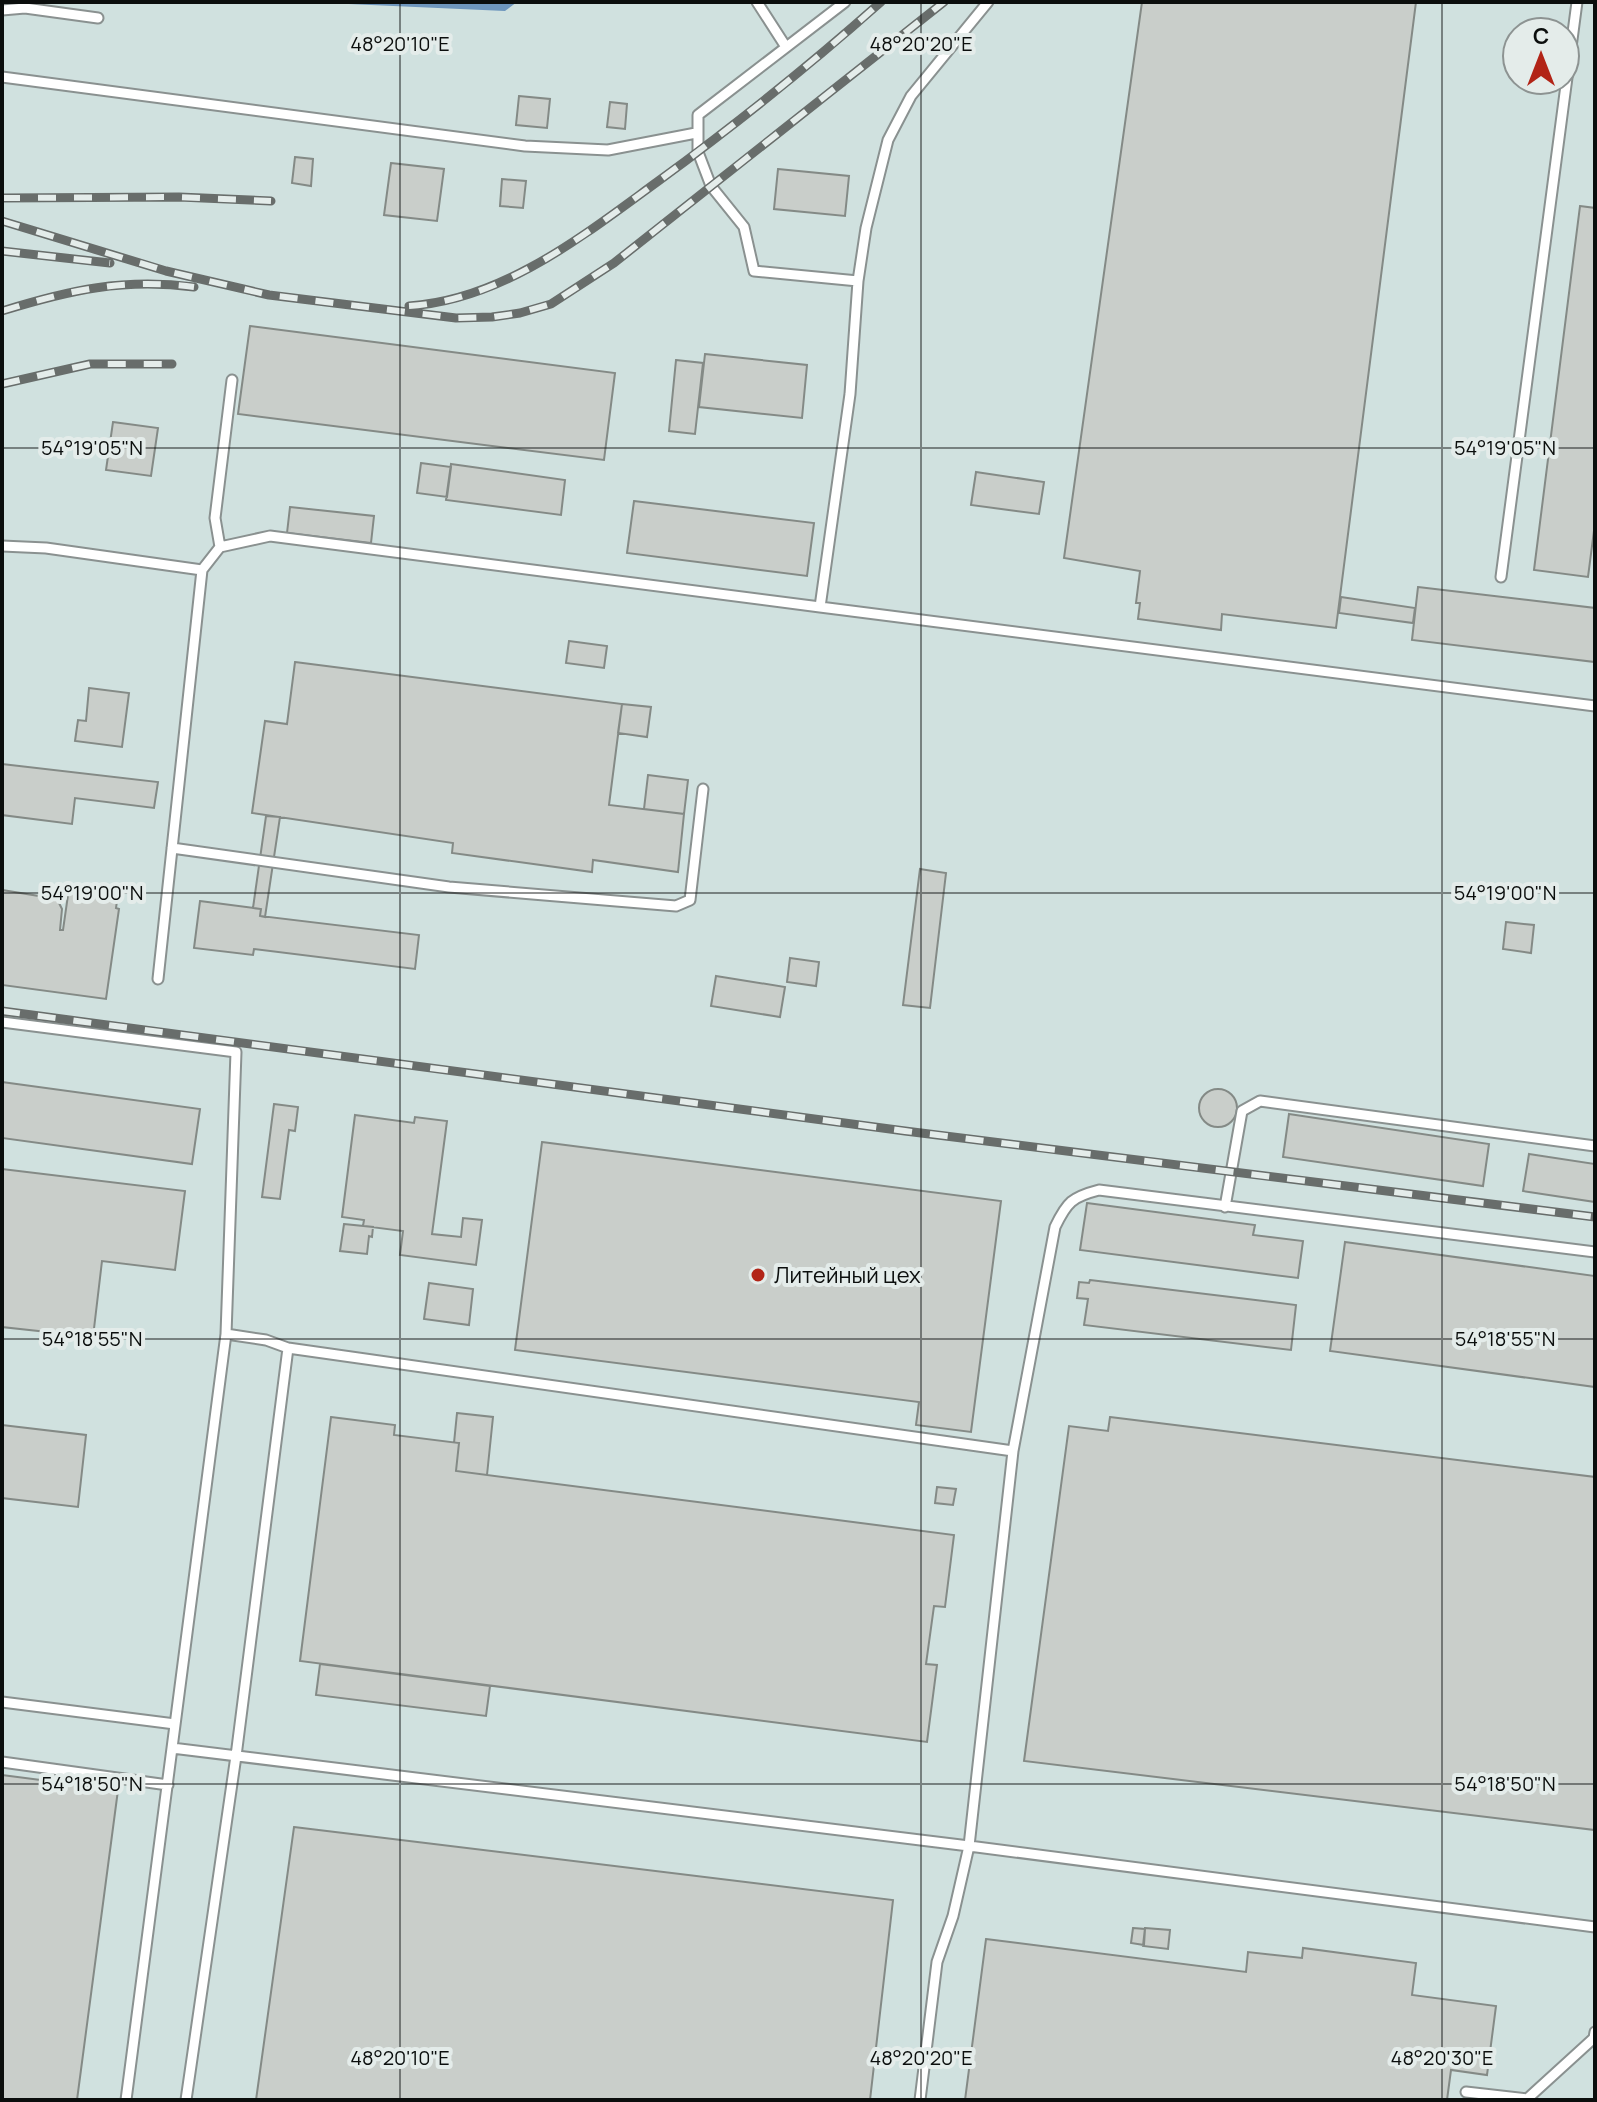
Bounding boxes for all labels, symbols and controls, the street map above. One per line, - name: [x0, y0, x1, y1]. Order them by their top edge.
- north arrow: [1501, 16, 1581, 96]
- text: С: [1533, 21, 1549, 51]
- text: 48°20'10"E: [350, 30, 450, 57]
- text: 48°20'20"E: [869, 30, 973, 57]
- text: 54°19'05"N: [41, 434, 143, 461]
- text: 54°19'05"N: [1454, 434, 1556, 461]
- text: 54°19'00"N: [41, 879, 143, 906]
- text: 54°19'00"N: [1454, 879, 1556, 906]
- place label: Литейный цех: [774, 1260, 921, 1290]
- marker: Литейный цех: [749, 1266, 767, 1284]
- text: 54°18'55"N: [42, 1325, 142, 1352]
- text: 54°18'55"N: [1455, 1325, 1555, 1352]
- text: 54°18'50"N: [41, 1770, 143, 1797]
- text: 54°18'50"N: [1454, 1770, 1556, 1797]
- text: 48°20'10"E: [350, 2044, 450, 2071]
- text: 48°20'20"E: [869, 2044, 973, 2071]
- text: 48°20'30"E: [1391, 2044, 1493, 2071]

